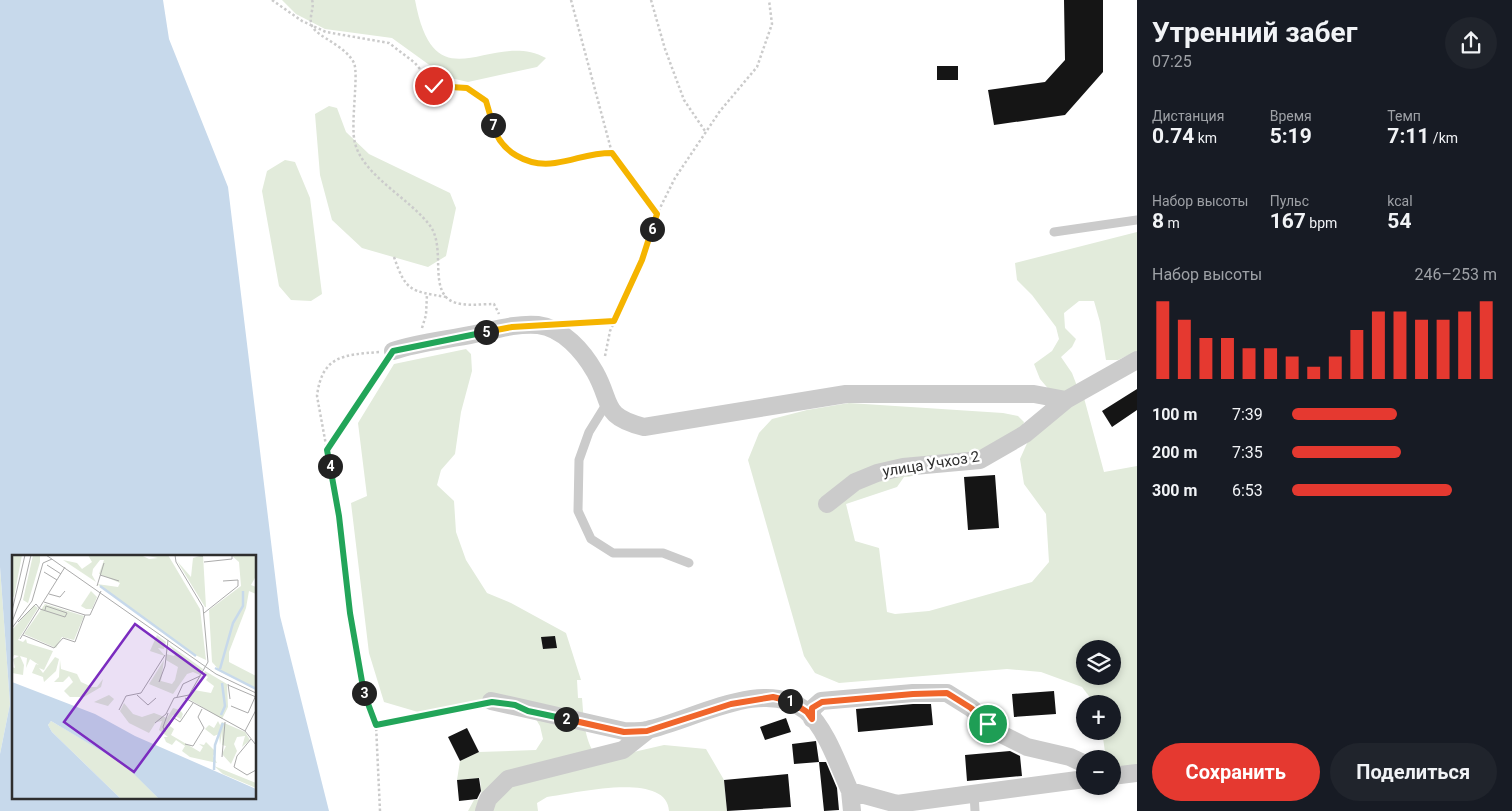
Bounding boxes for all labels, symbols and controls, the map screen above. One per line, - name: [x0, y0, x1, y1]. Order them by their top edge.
- text: Утренний забег: [1152, 16, 1357, 49]
- button: share: [1445, 17, 1497, 69]
- text: 07:25: [1152, 52, 1192, 71]
- pin: [413, 65, 455, 107]
- icon: check: [420, 72, 448, 100]
- text: Дистанция: [1152, 108, 1224, 124]
- text: Время: [1270, 108, 1312, 124]
- text: Темп: [1387, 108, 1421, 124]
- pin: 7: [480, 112, 506, 138]
- text: 7: [489, 117, 498, 133]
- text: 0.74: [1152, 124, 1194, 148]
- text: 5:19: [1270, 124, 1312, 148]
- text: 7:11: [1387, 124, 1429, 148]
- text: km: [1194, 130, 1217, 146]
- text: /km: [1429, 130, 1458, 146]
- text: Набор высоты: [1152, 193, 1248, 209]
- text: Пульс: [1270, 193, 1309, 209]
- text: kcal: [1387, 193, 1413, 209]
- text: 8: [1152, 209, 1164, 233]
- text: 167: [1270, 209, 1306, 233]
- text: 54: [1387, 209, 1411, 233]
- text: m: [1164, 215, 1180, 231]
- text: bpm: [1306, 215, 1337, 231]
- pin: 6: [640, 216, 664, 242]
- text: 6: [648, 221, 657, 237]
- text: Набор высоты: [1152, 265, 1262, 284]
- text: 246–253 m: [1415, 265, 1497, 284]
- pin: 5: [474, 320, 498, 344]
- text: 5: [482, 324, 491, 340]
- text: 100 m: [1152, 405, 1197, 424]
- text: 7:39: [1232, 405, 1263, 424]
- text: 200 m: [1152, 443, 1197, 462]
- text: 7:35: [1232, 443, 1263, 462]
- street label: улица Учхоз 2: [881, 447, 981, 481]
- pin: 4: [318, 454, 342, 478]
- text: 4: [326, 458, 335, 474]
- text: 300 m: [1152, 481, 1197, 500]
- text: 6:53: [1232, 481, 1263, 500]
- inset map: [12, 555, 256, 798]
- map controls: [1076, 640, 1121, 795]
- button: layers: [1076, 640, 1121, 685]
- pin: 3: [352, 680, 376, 706]
- text: 3: [360, 685, 369, 701]
- pin: 1: [778, 688, 802, 714]
- text: 1: [786, 693, 795, 709]
- button: +: [1076, 695, 1121, 740]
- pin: [967, 703, 1009, 745]
- pin: 2: [554, 706, 578, 732]
- icon: arrive: [974, 710, 1002, 738]
- text: 2: [562, 711, 571, 727]
- button: Сохранить: [1152, 743, 1320, 801]
- button: Поделиться: [1330, 743, 1497, 801]
- button: −: [1076, 750, 1121, 795]

